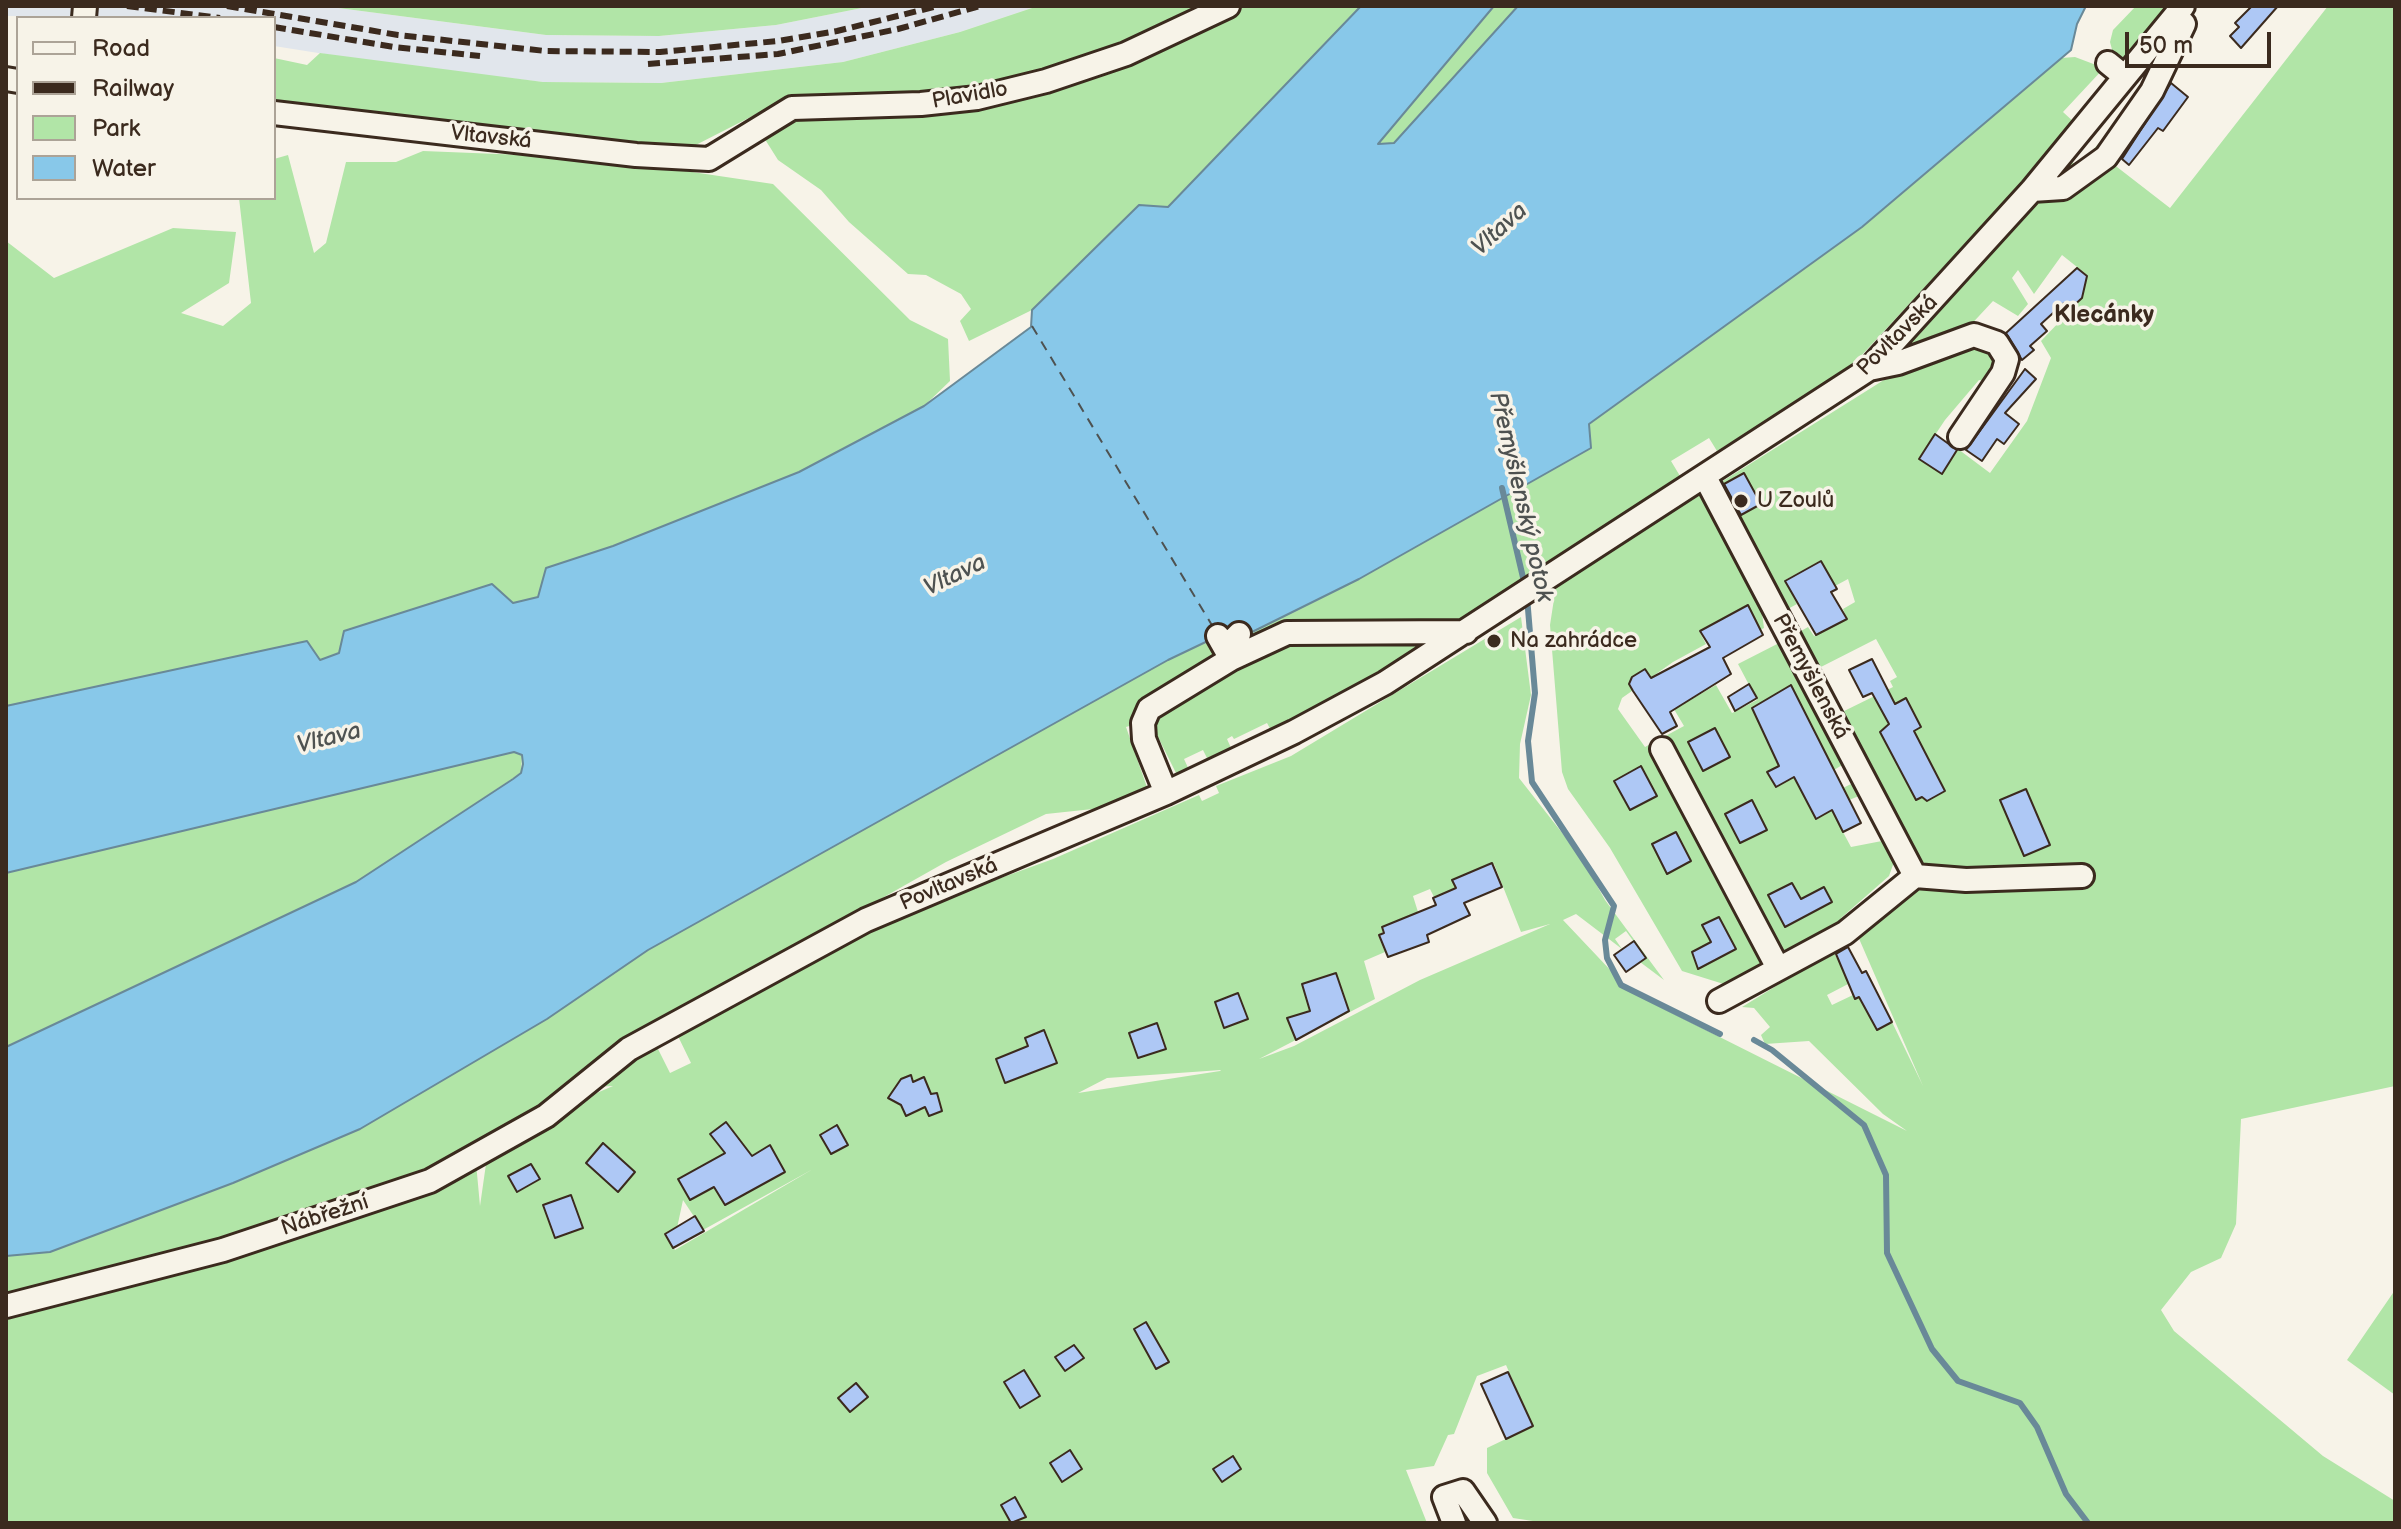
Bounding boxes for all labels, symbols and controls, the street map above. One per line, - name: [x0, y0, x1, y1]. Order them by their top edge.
- legend: [16, 16, 276, 200]
- scale bar: [2129, 16, 2275, 66]
- text: 50 m: [2139, 31, 2193, 60]
- text: Road: [92, 34, 150, 63]
- text: Railway: [92, 74, 174, 103]
- street label: Plavidlo: [930, 76, 1010, 116]
- text: Park: [92, 114, 140, 143]
- street label: Vltavská: [449, 121, 533, 155]
- text: Water: [92, 154, 156, 183]
- water label: Vltava: [1466, 197, 1534, 263]
- street label: Povltavská: [1852, 290, 1944, 382]
- district label: Klecánky: [2054, 302, 2154, 330]
- water label: Přemyšlenský potok: [1482, 389, 1558, 605]
- place label: U Zoulů: [1757, 488, 1834, 514]
- marker: U Zoulů: [1732, 492, 1750, 510]
- water label: Vltava: [919, 549, 991, 603]
- street label: Přemyšlenská: [1766, 610, 1854, 744]
- place label: Na zahrádce: [1510, 628, 1637, 654]
- marker: Na zahrádce: [1485, 632, 1503, 650]
- water label: Vltava: [294, 717, 364, 761]
- street label: Povltavská: [896, 853, 1002, 917]
- street label: Nábřežní: [278, 1190, 372, 1242]

